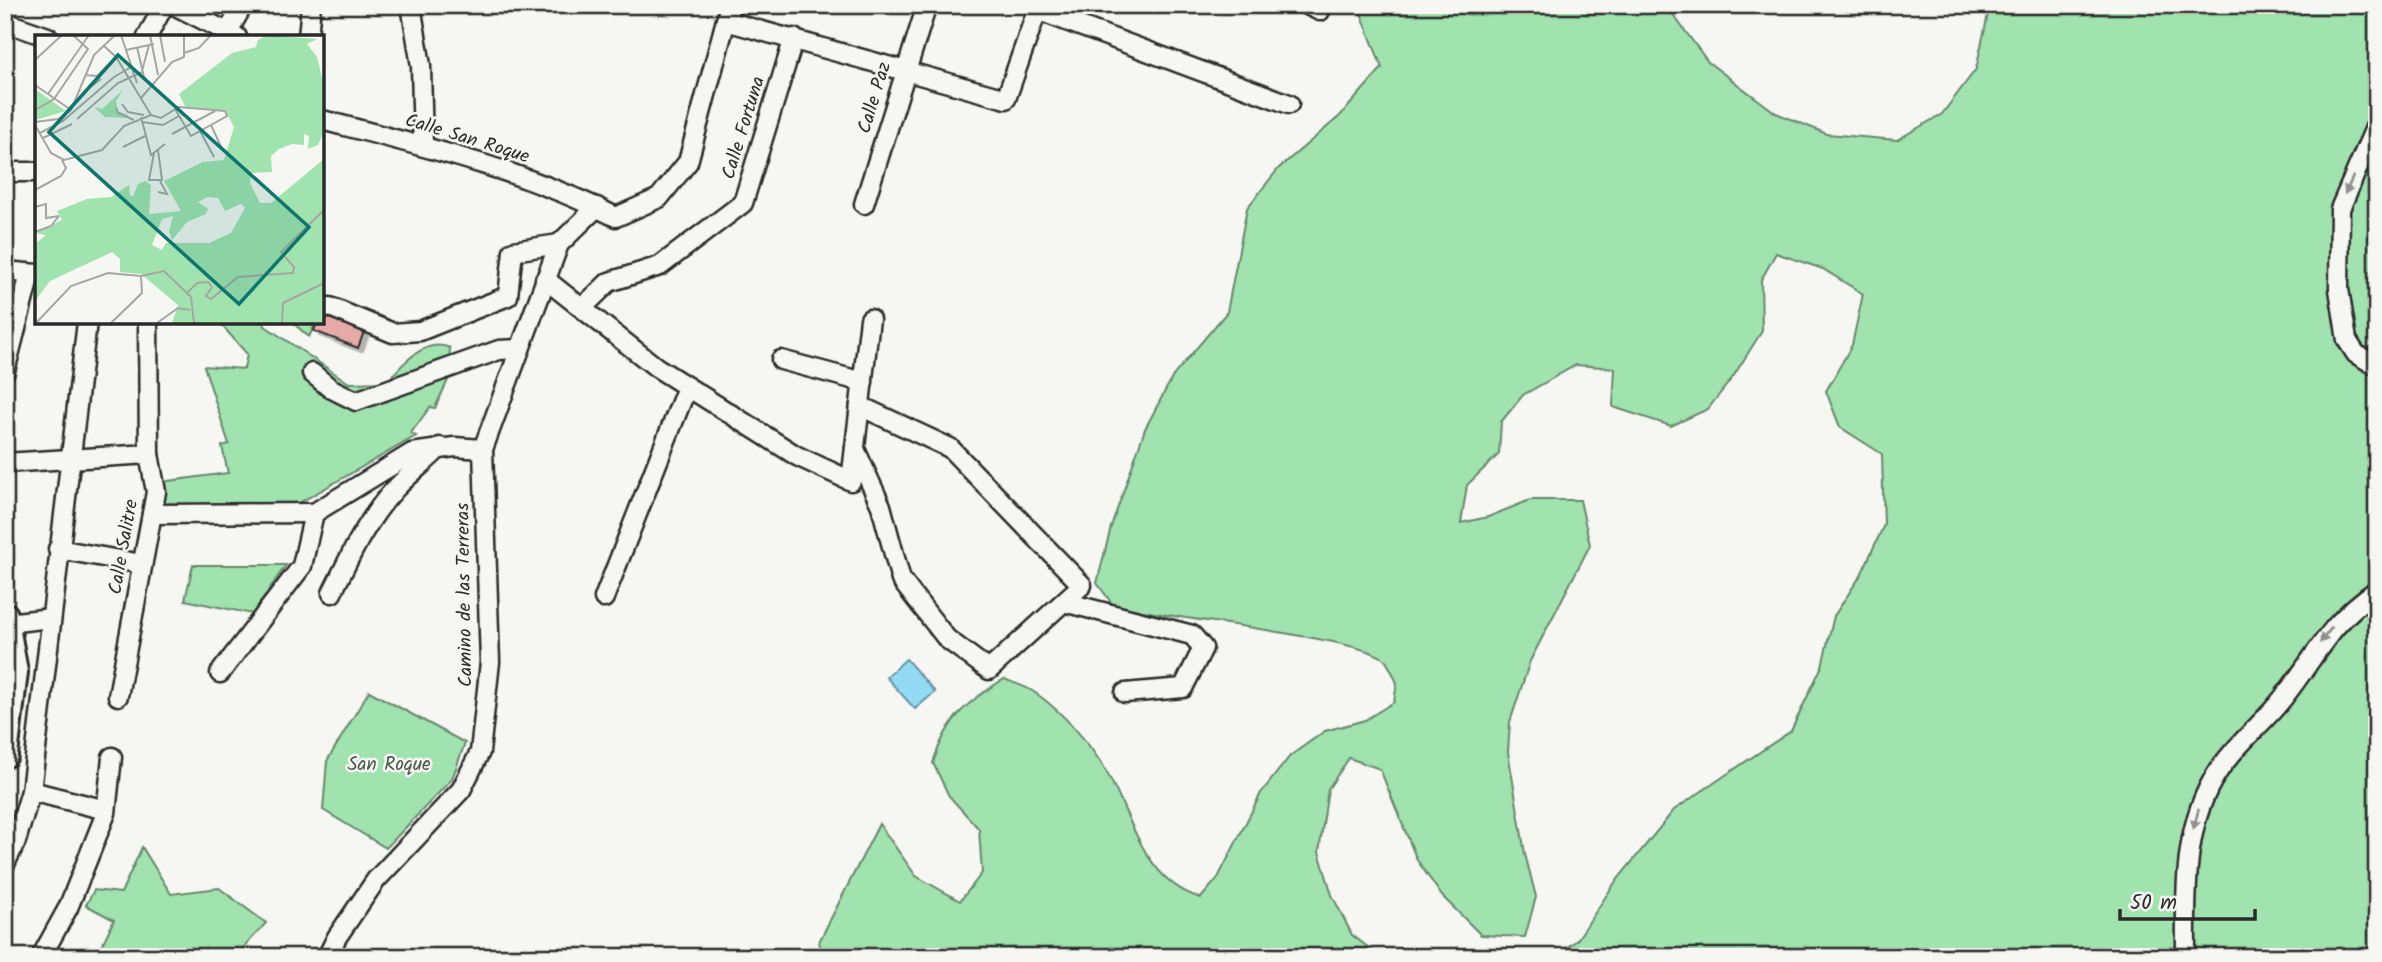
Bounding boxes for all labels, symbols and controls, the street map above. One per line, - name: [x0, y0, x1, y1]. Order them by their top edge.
- inset map: [35, 35, 324, 324]
- street label: Calle Paz: [850, 59, 900, 137]
- street label: Calle Fortuna: [714, 73, 774, 183]
- street label: Calle San Roque: [401, 106, 533, 172]
- one-way arrow: [2343, 175, 2354, 195]
- street label: Calle Salitre: [101, 497, 147, 597]
- street label: Camino de las Terreras: [448, 503, 482, 687]
- one-way arrow: [2319, 626, 2334, 644]
- park label: San Roque: [347, 750, 431, 780]
- one-way arrow: [2190, 809, 2201, 831]
- scale bar: [2120, 878, 2254, 922]
- text: 50 m: [2130, 887, 2177, 920]

